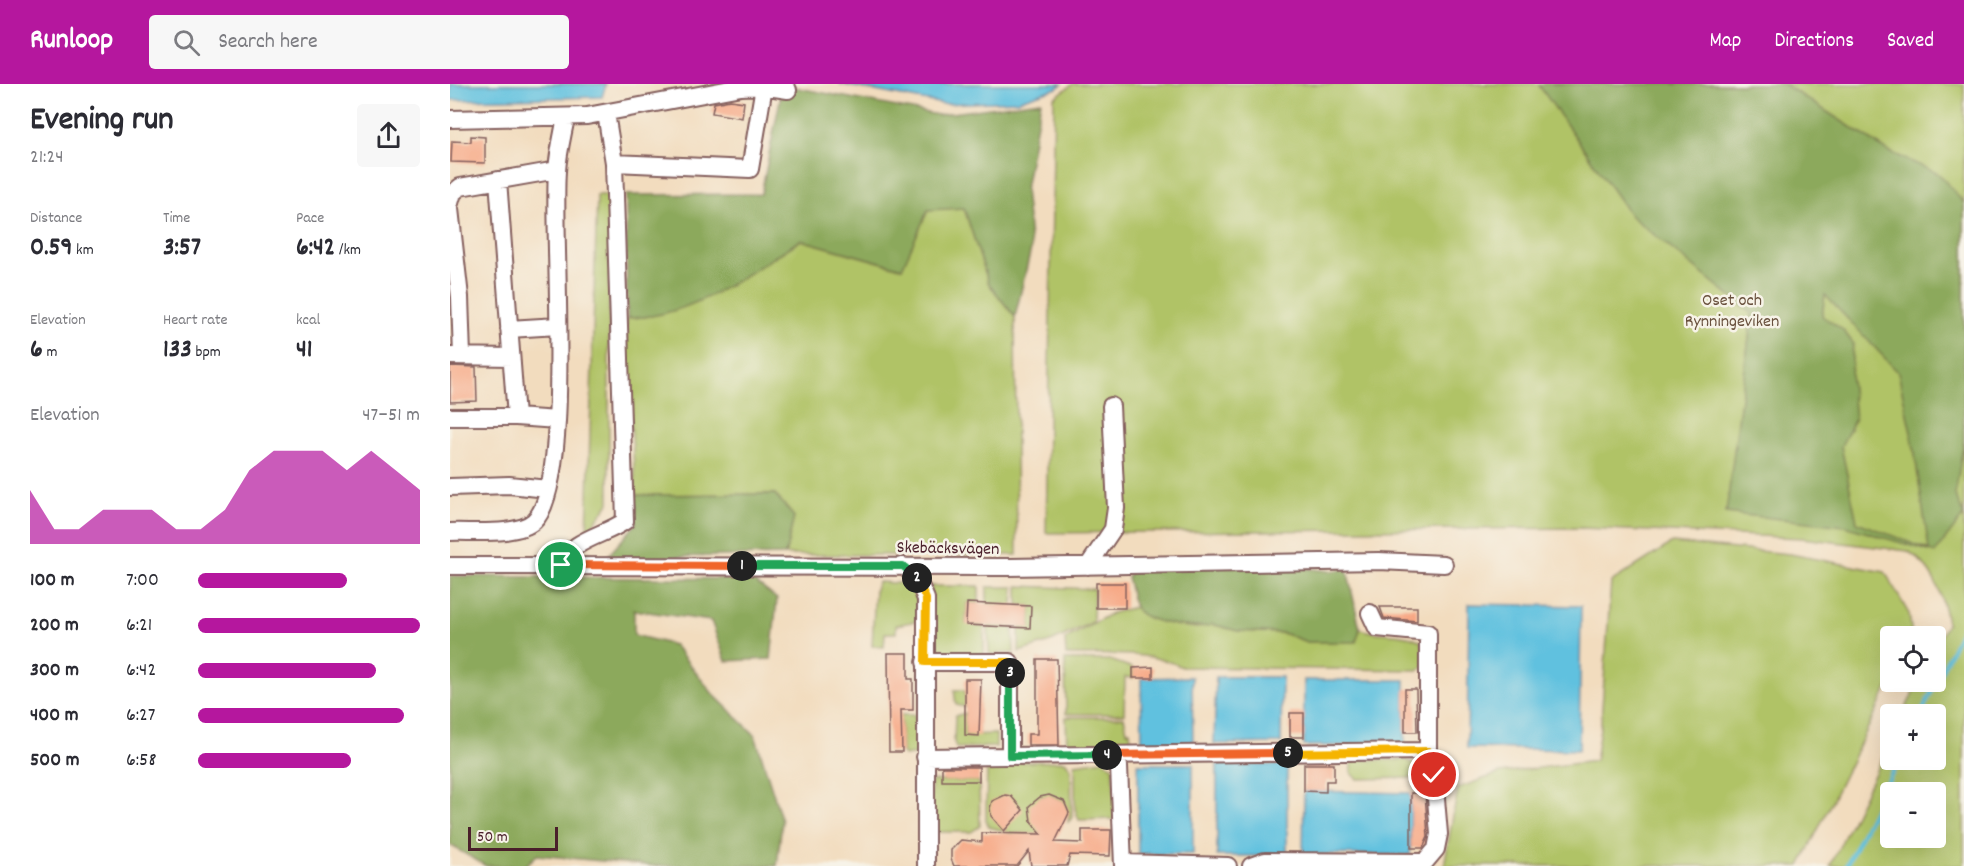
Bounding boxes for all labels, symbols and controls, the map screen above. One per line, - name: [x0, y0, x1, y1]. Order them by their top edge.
- search box: [149, 15, 569, 69]
- text: Runloop: [30, 22, 113, 62]
- icon: search: [170, 26, 203, 59]
- text: Search here: [218, 27, 318, 58]
- text: Map: [1710, 27, 1741, 57]
- text: Directions: [1774, 27, 1854, 57]
- text: Saved: [1887, 27, 1934, 57]
- text: Evening run: [30, 98, 174, 145]
- button: share: [357, 104, 420, 167]
- text: 21:24: [30, 144, 63, 172]
- text: Distance: [30, 207, 82, 230]
- text: Time: [163, 207, 190, 230]
- text: Pace: [296, 207, 324, 230]
- text: 0.59: [30, 230, 72, 267]
- text: 3:57: [163, 230, 201, 267]
- text: 6:42: [296, 230, 335, 267]
- text: km: [72, 239, 94, 262]
- text: /km: [335, 239, 361, 262]
- park label: Oset och Rynningeviken: [1685, 289, 1779, 335]
- text: Elevation: [30, 309, 86, 332]
- text: Heart rate: [163, 309, 228, 332]
- text: kcal: [296, 309, 320, 332]
- text: 6: [30, 332, 43, 369]
- text: 133: [163, 332, 192, 369]
- text: 41: [296, 332, 312, 369]
- text: m: [43, 341, 57, 364]
- text: bpm: [192, 341, 221, 364]
- text: Elevation: [30, 402, 100, 430]
- text: 47–51 m: [362, 402, 420, 430]
- street label: Skebäcksvägen: [896, 536, 1000, 563]
- pin: [535, 539, 586, 590]
- icon: arrive: [544, 548, 577, 581]
- pin: 1: [727, 551, 757, 581]
- text: 1: [740, 554, 744, 577]
- pin: 2: [902, 563, 932, 593]
- text: 2: [914, 566, 921, 589]
- text: 100 m: [30, 567, 75, 595]
- text: 7:00: [126, 567, 159, 595]
- text: 200 m: [30, 612, 79, 640]
- text: 6:21: [126, 612, 152, 640]
- map controls: [1880, 626, 1946, 848]
- button: locate: [1880, 626, 1946, 692]
- text: 300 m: [30, 657, 79, 685]
- text: 6:42: [126, 657, 156, 685]
- pin: 3: [995, 658, 1025, 688]
- text: 3: [1006, 661, 1014, 684]
- text: 400 m: [30, 702, 78, 730]
- text: 6:27: [126, 702, 156, 730]
- button: +: [1880, 704, 1946, 770]
- pin: 5: [1273, 738, 1303, 768]
- pin: 4: [1092, 740, 1122, 770]
- text: 5: [1284, 741, 1292, 764]
- text: 4: [1104, 743, 1110, 766]
- text: 500 m: [30, 747, 79, 775]
- text: 6:58: [126, 747, 156, 775]
- pin: [1408, 749, 1459, 800]
- icon: check: [1417, 758, 1450, 791]
- button: −: [1880, 782, 1946, 848]
- scale bar: [468, 824, 558, 852]
- text: 50 m: [477, 826, 508, 849]

